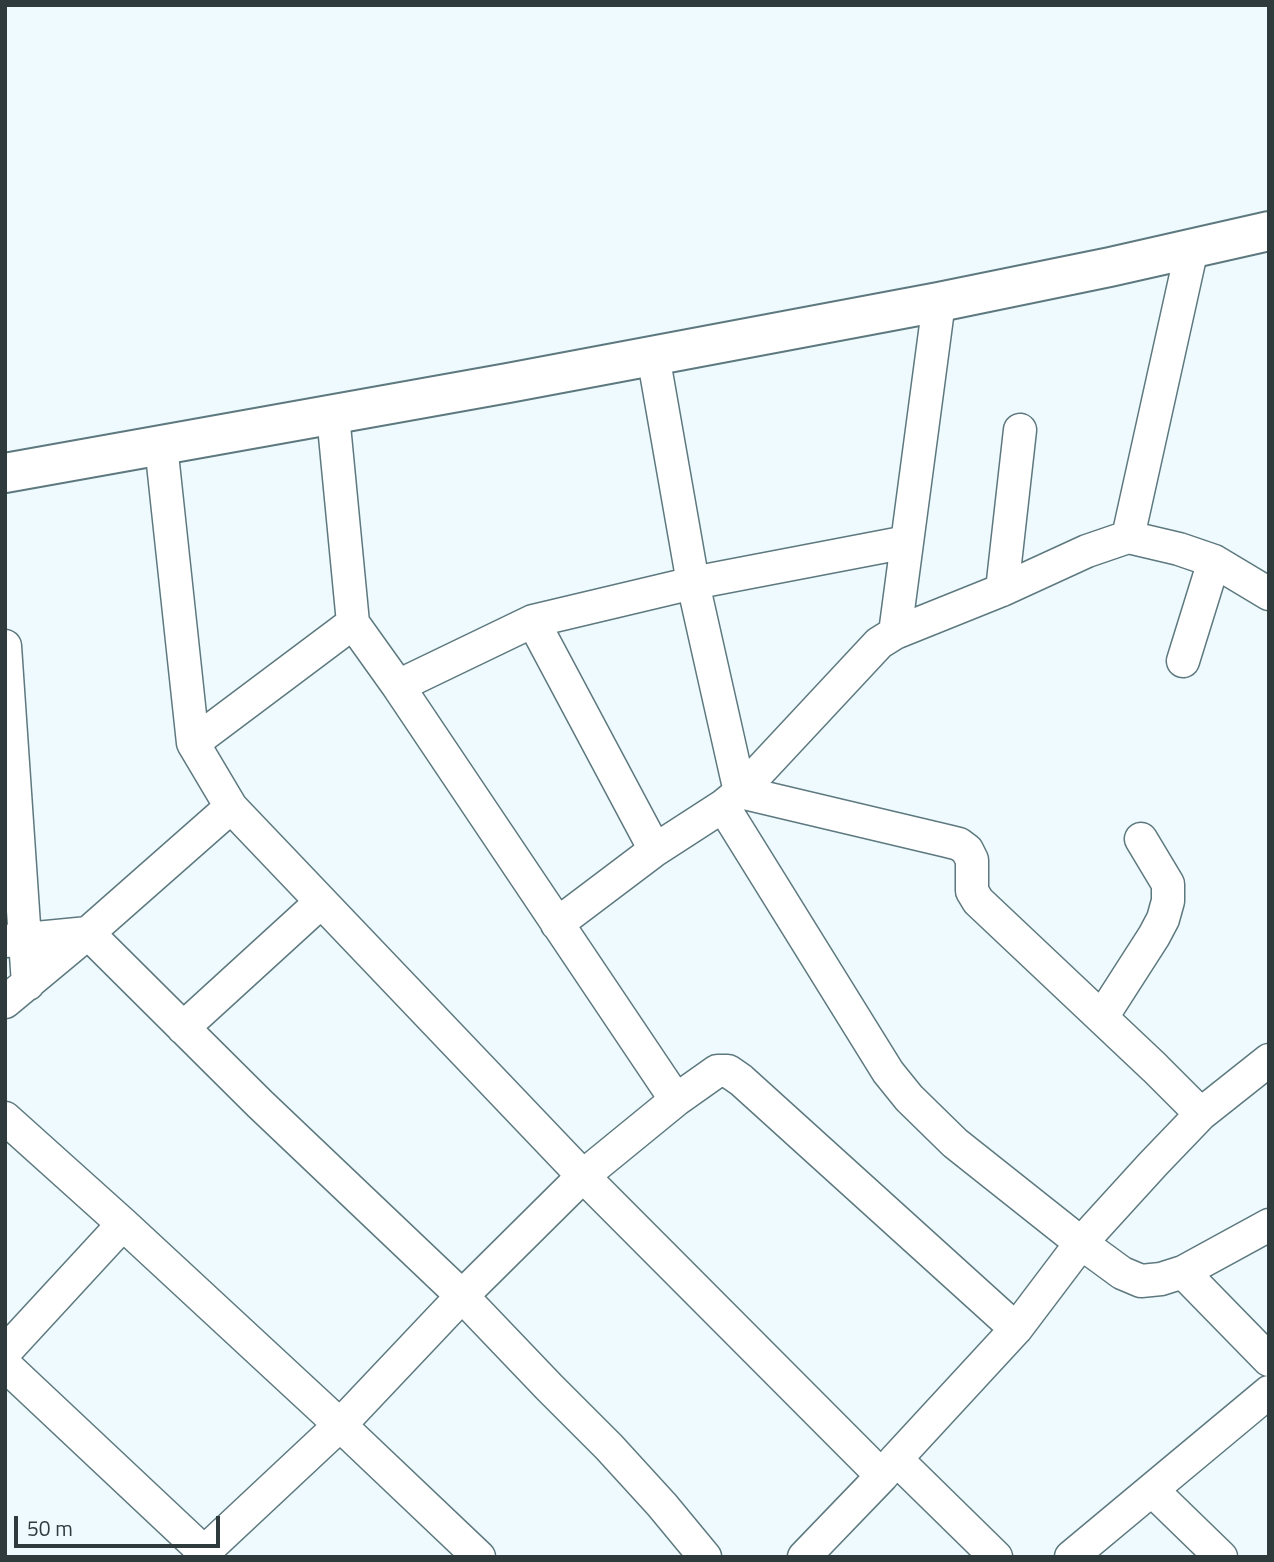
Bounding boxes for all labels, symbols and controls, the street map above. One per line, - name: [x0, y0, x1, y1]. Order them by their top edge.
- scale bar: [18, 1502, 224, 1546]
- text: 50 m: [27, 1512, 73, 1544]

